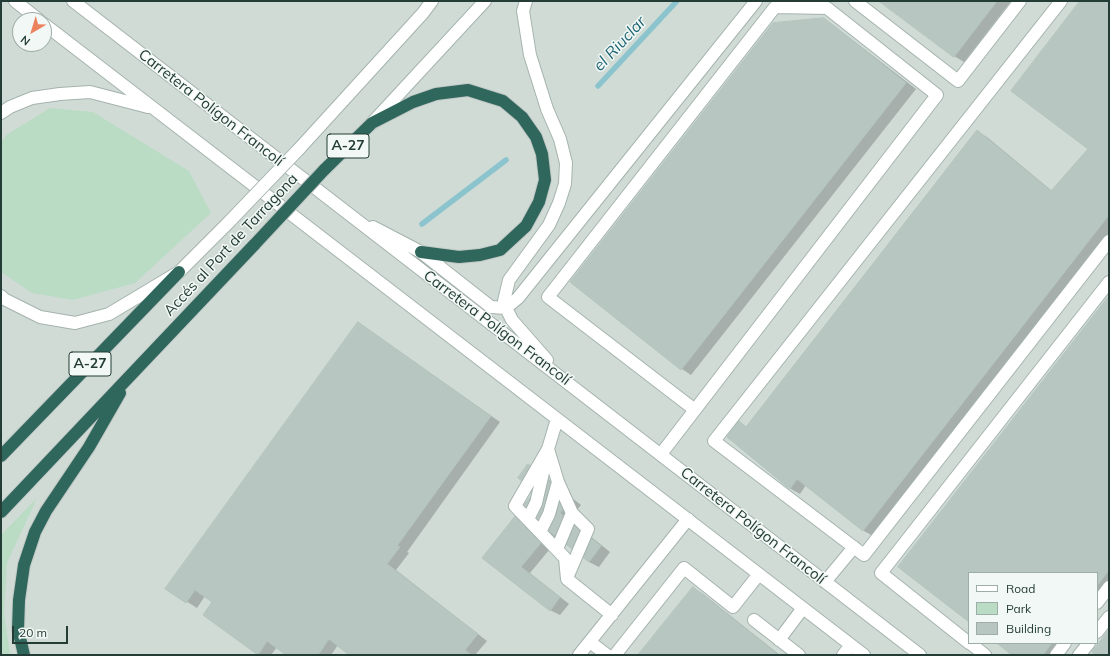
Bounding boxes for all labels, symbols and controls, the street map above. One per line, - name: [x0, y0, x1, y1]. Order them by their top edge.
- north arrow: [12, 12, 52, 52]
- water label: el Riuclar: [590, 13, 650, 75]
- text: N: [18, 33, 33, 49]
- street label: Carretera Polígon Francolí: [135, 46, 287, 170]
- road number: A-27: [327, 134, 369, 158]
- street label: Accés al Port de Tarragona: [160, 170, 302, 320]
- street label: Carretera Polígon Francolí: [420, 267, 574, 389]
- road number: A-27: [69, 352, 111, 376]
- street label: Carretera Polígon Francolí: [677, 464, 829, 588]
- legend: [968, 572, 1098, 644]
- text: Road: [1006, 581, 1035, 596]
- text: Park: [1006, 601, 1031, 616]
- scale bar: [14, 618, 70, 644]
- text: Building: [1006, 621, 1051, 636]
- text: 20 m: [19, 625, 47, 640]

